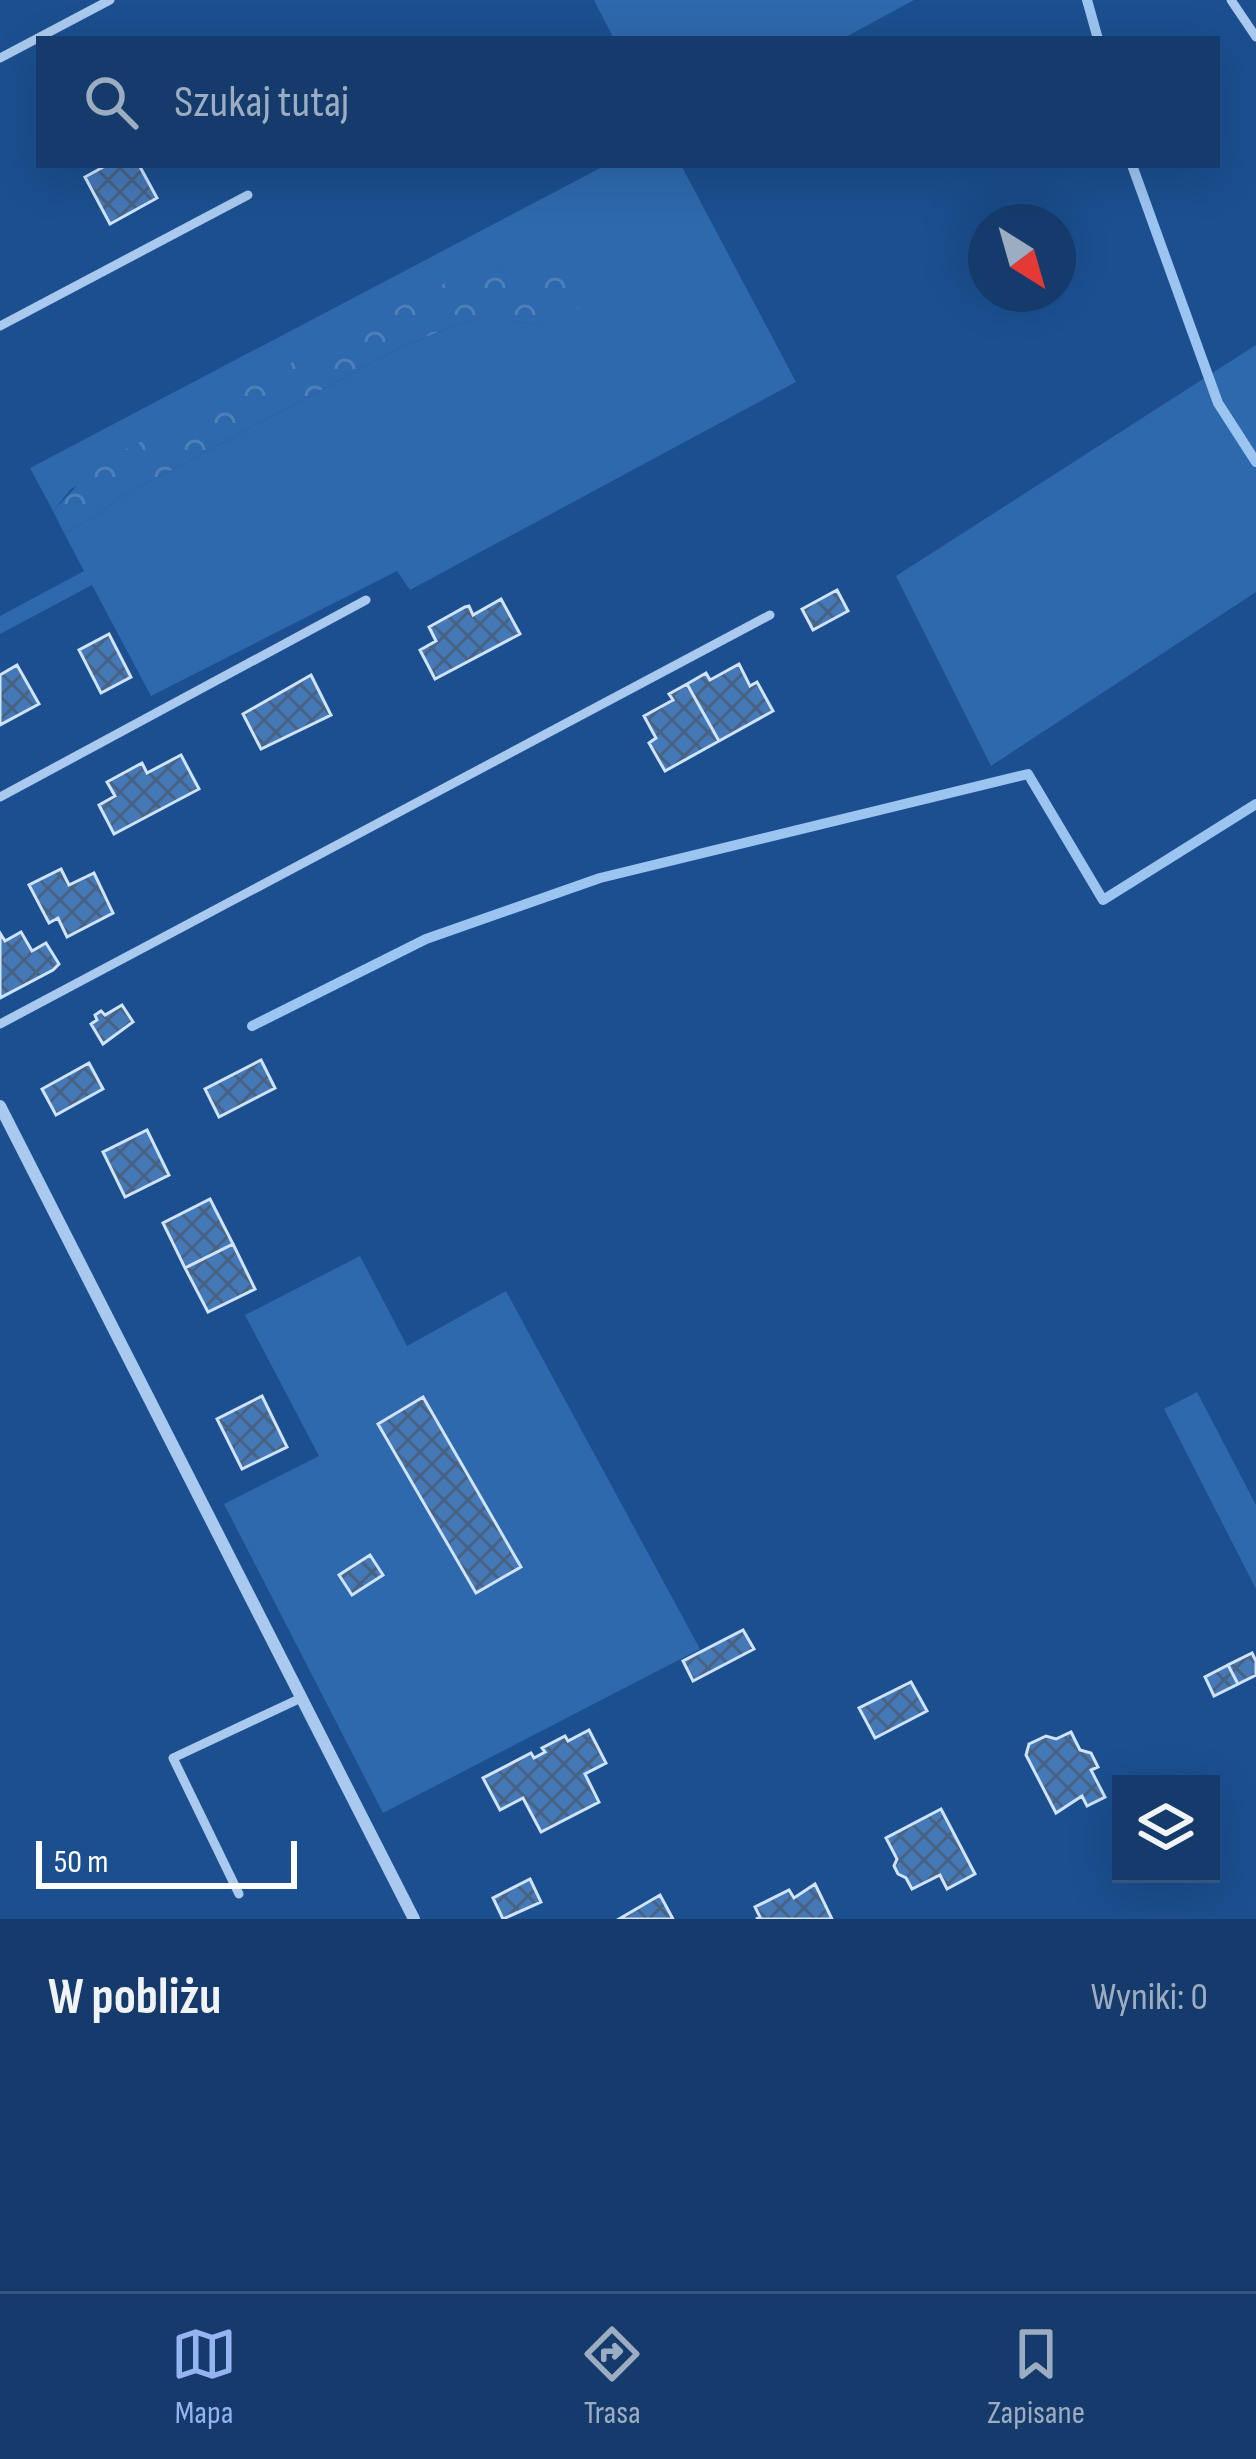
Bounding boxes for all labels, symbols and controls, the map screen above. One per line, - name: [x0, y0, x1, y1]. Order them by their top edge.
- search box: [36, 36, 1220, 168]
- icon: search: [78, 69, 144, 135]
- text: Szukaj tutaj: [174, 75, 349, 130]
- north arrow: [968, 204, 1076, 312]
- map controls: [1112, 1775, 1220, 1883]
- button: layers: [1112, 1775, 1220, 1883]
- scale bar: [36, 1835, 297, 1888]
- text: 50 m: [54, 1842, 108, 1882]
- text: W pobliżu: [48, 1967, 221, 2028]
- text: Wyniki: 0: [1091, 1974, 1208, 2021]
- tab: Mapa: [171, 2321, 237, 2433]
- tab: Trasa: [579, 2321, 645, 2433]
- tab: Zapisane: [987, 2321, 1085, 2433]

